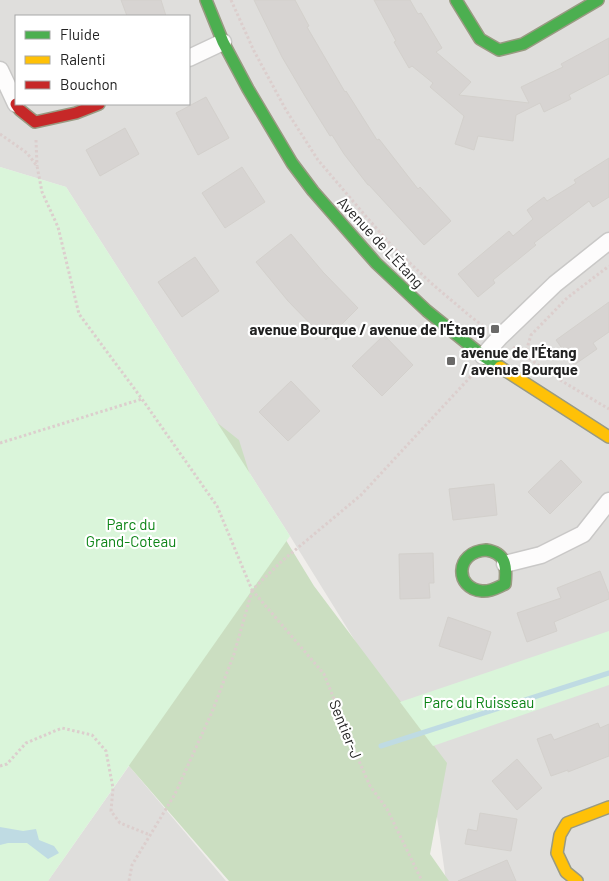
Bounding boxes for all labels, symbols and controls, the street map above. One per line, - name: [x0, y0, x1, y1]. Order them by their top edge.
- legend: [15, 15, 190, 105]
- text: Fluide: [60, 25, 100, 43]
- text: Ralenti: [60, 50, 106, 68]
- text: Bouchon: [60, 75, 118, 93]
- street label: Avenue de L'Étang: [334, 193, 428, 291]
- place label: avenue Bourque / avenue de l'Étang: [249, 320, 485, 338]
- marker: avenue Bourque / avenue de l'Étang: [489, 323, 501, 335]
- place label: avenue de l'Étang / avenue Bourque: [461, 343, 578, 378]
- marker: avenue de l'Étang / avenue Bourque: [445, 355, 457, 367]
- park label: Parc du Grand-Coteau: [86, 515, 176, 550]
- park label: Parc du Ruisseau: [424, 693, 534, 711]
- street label: Sentier-J: [326, 697, 366, 761]

